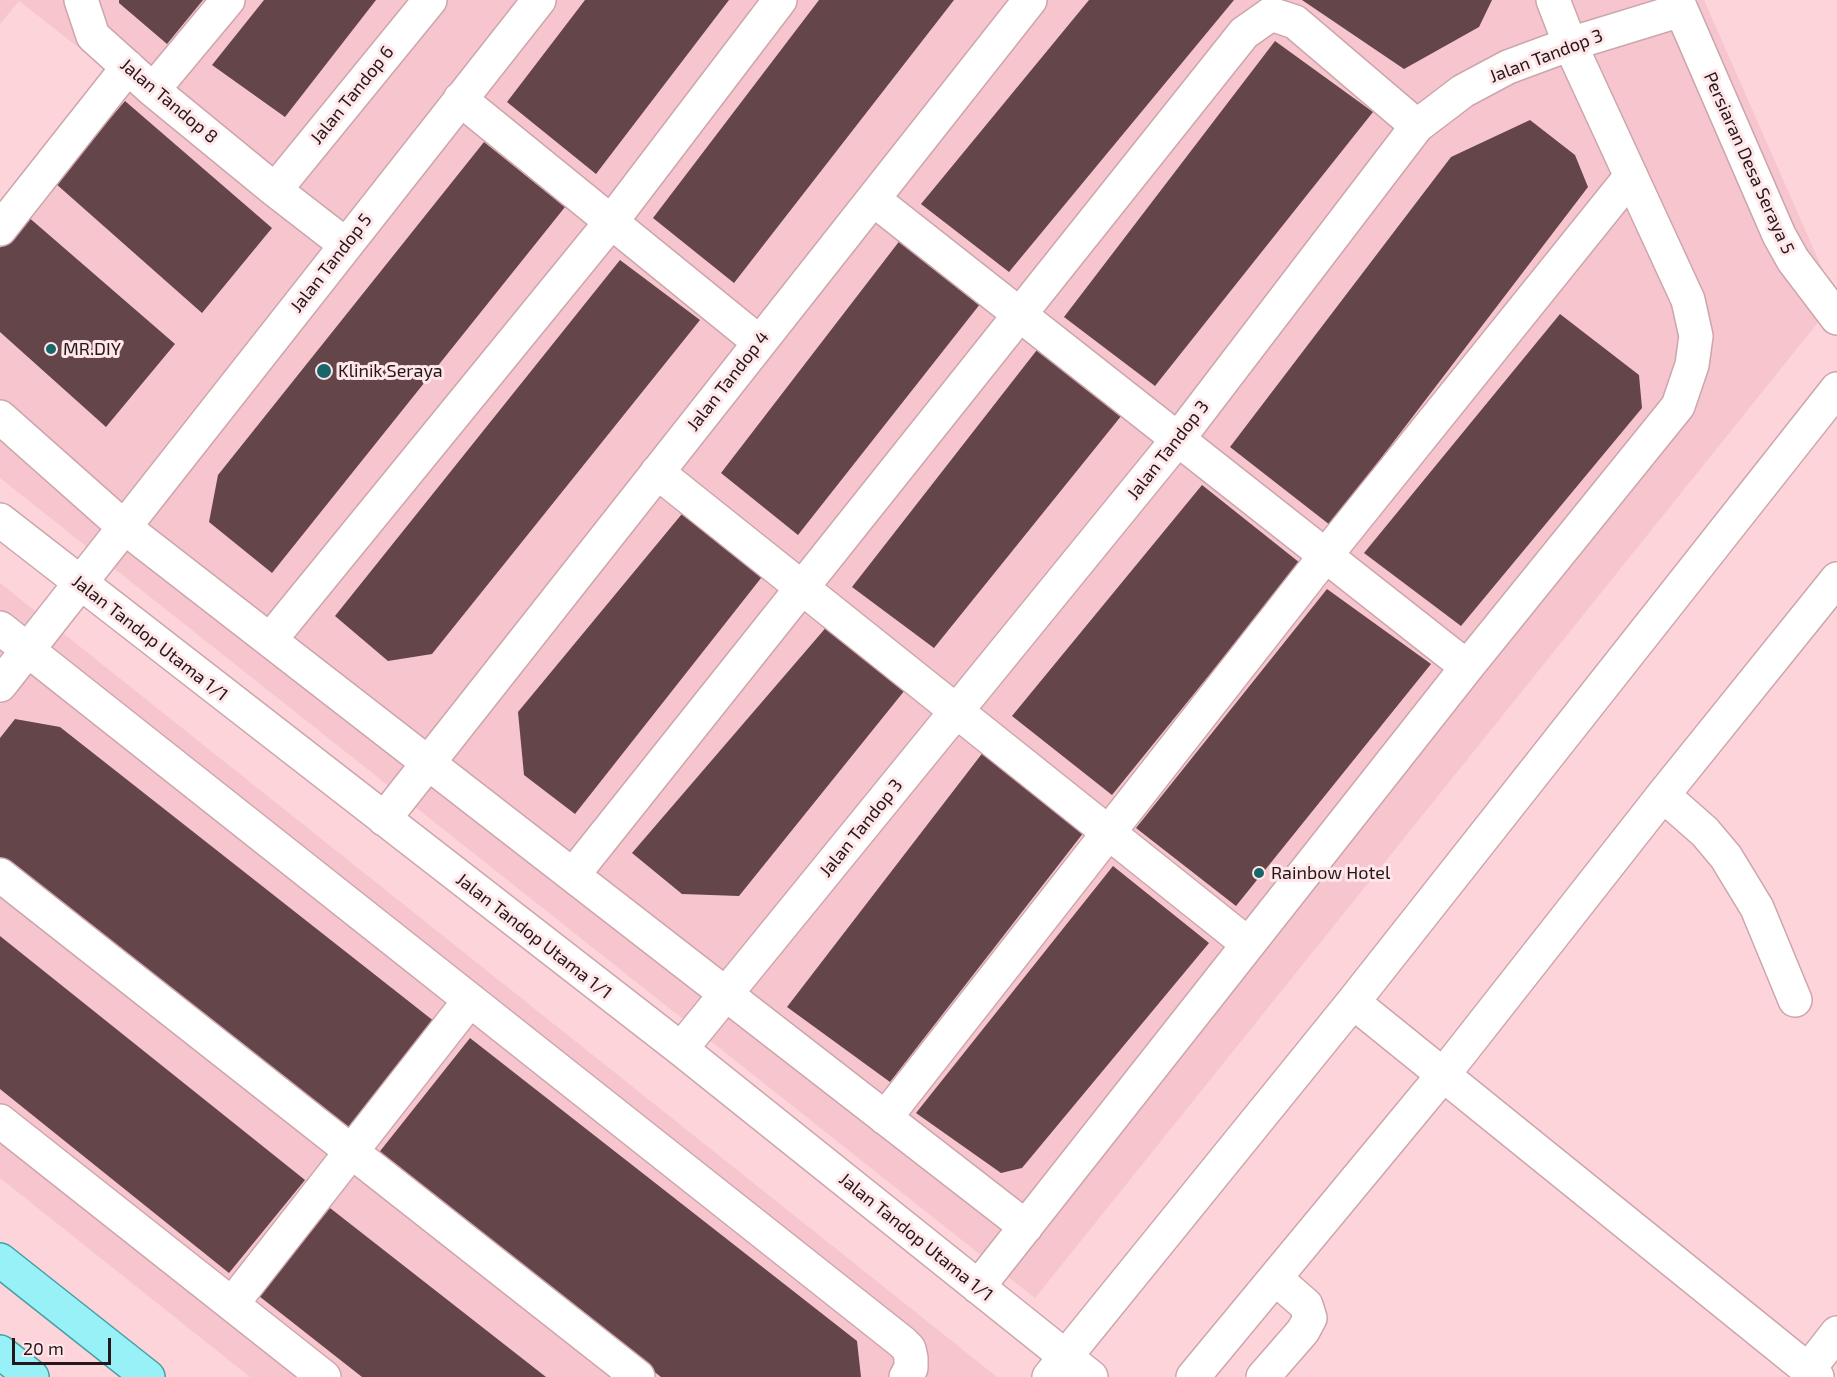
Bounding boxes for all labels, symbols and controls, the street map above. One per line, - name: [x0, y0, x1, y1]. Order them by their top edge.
- street label: Jalan Tandop 3: [1486, 24, 1606, 88]
- street label: Jalan Tandop 6: [306, 42, 398, 148]
- street label: Jalan Tandop 8: [116, 54, 222, 148]
- street label: Persiaran Desa Seraya 5: [1699, 69, 1799, 257]
- street label: Jalan Tandop 5: [286, 209, 376, 317]
- street label: Jalan Tandop 4: [682, 327, 774, 435]
- place label: MR.DIY: [63, 338, 121, 360]
- marker: MR.DIY: [44, 342, 58, 356]
- place label: Klinik Seraya: [338, 360, 443, 382]
- marker: Klinik Seraya: [315, 362, 333, 380]
- street label: Jalan Tandop 3: [1123, 396, 1213, 504]
- street label: Jalan Tandop Utama 1/1: [68, 570, 232, 706]
- street label: Jalan Tandop 3: [815, 775, 907, 881]
- place label: Rainbow Hotel: [1271, 862, 1390, 884]
- marker: Rainbow Hotel: [1252, 866, 1266, 880]
- street label: Jalan Tandop Utama 1/1: [452, 868, 616, 1004]
- street label: Jalan Tandop Utama 1/1: [835, 1168, 997, 1306]
- scale bar: [15, 1326, 114, 1364]
- text: 20 m: [23, 1337, 64, 1359]

